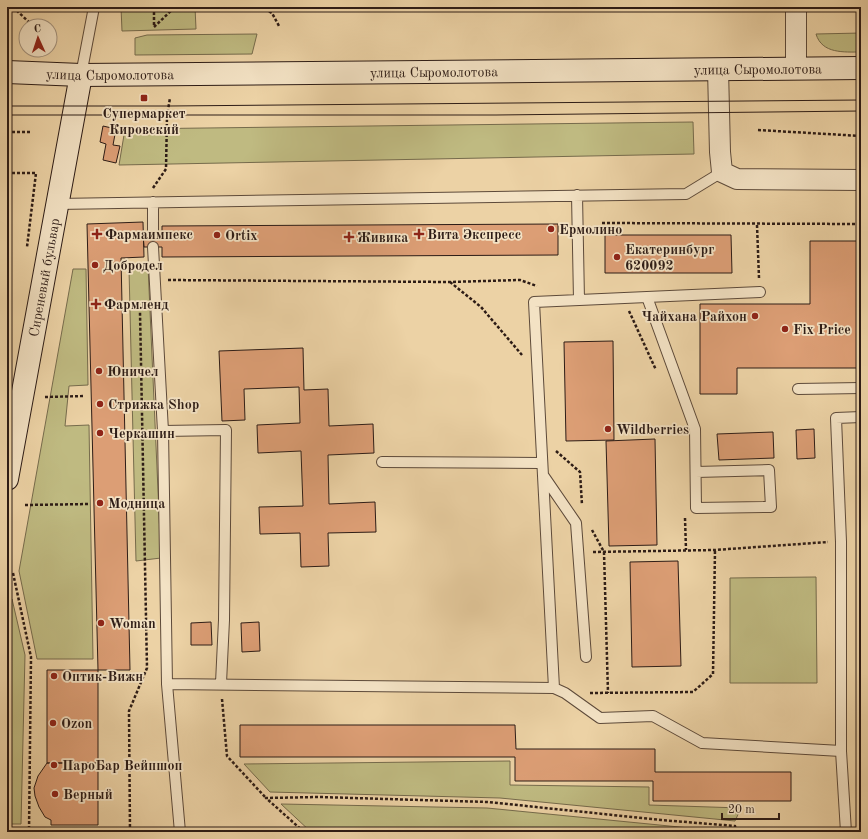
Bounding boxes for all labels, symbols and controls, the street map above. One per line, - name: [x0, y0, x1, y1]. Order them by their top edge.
- north arrow: [18, 18, 58, 58]
- text: С: [34, 24, 41, 35]
- street label: улица Сыромолотова: [694, 62, 822, 77]
- street label: улица Сыромолотова: [370, 65, 498, 80]
- street label: улица Сыромолотова: [46, 68, 174, 83]
- marker: Супермаркет Кировский: [139, 93, 149, 103]
- place label: Супермаркет Кировский: [102, 107, 186, 137]
- street label: Сиреневый бульвар: [27, 217, 63, 338]
- place label: Ермолино: [559, 223, 622, 237]
- marker: Ермолино: [546, 224, 556, 234]
- place label: Фармаимпекс: [105, 228, 193, 242]
- place label: Вита Экспресс: [427, 228, 521, 242]
- marker: Фармаимпекс: [92, 229, 102, 239]
- place label: Ortix: [225, 229, 258, 243]
- marker: Вита Экспресс: [414, 229, 424, 239]
- marker: Ortix: [212, 230, 222, 240]
- place label: Живика: [357, 231, 408, 245]
- marker: Живика: [344, 232, 354, 242]
- place label: Екатеринбург 620092: [625, 243, 714, 273]
- marker: Екатеринбург 620092: [612, 252, 622, 262]
- place label: Добродел: [103, 259, 163, 273]
- marker: Добродел: [90, 260, 100, 270]
- place label: Фармленд: [104, 298, 169, 312]
- marker: Фармленд: [91, 299, 101, 309]
- place label: Чайхана Райхон: [641, 310, 747, 324]
- marker: Чайхана Райхон: [750, 311, 760, 321]
- place label: Fix Price: [793, 323, 851, 337]
- marker: Fix Price: [780, 324, 790, 334]
- place label: Юничел: [107, 365, 158, 379]
- marker: Юничел: [94, 366, 104, 376]
- place label: Стрижка Shop: [108, 398, 199, 412]
- marker: Стрижка Shop: [95, 399, 105, 409]
- place label: Wildberries: [616, 423, 689, 437]
- marker: Wildberries: [603, 424, 613, 434]
- place label: Черкашин: [108, 427, 175, 441]
- marker: Черкашин: [95, 428, 105, 438]
- place label: Модница: [108, 497, 165, 511]
- marker: Модница: [95, 498, 105, 508]
- place label: Woman: [109, 617, 156, 631]
- marker: Woman: [96, 618, 106, 628]
- place label: Оптик-Вижн: [62, 670, 143, 684]
- marker: Оптик-Вижн: [49, 671, 59, 681]
- place label: Ozon: [61, 717, 92, 731]
- marker: Ozon: [48, 718, 58, 728]
- place label: ПароБар Вейпшоп: [62, 759, 182, 773]
- marker: ПароБар Вейпшоп: [49, 760, 59, 770]
- place label: Верный: [63, 788, 113, 802]
- marker: Верный: [50, 789, 60, 799]
- scale bar: [722, 795, 779, 821]
- text: 20 m: [728, 804, 755, 816]

